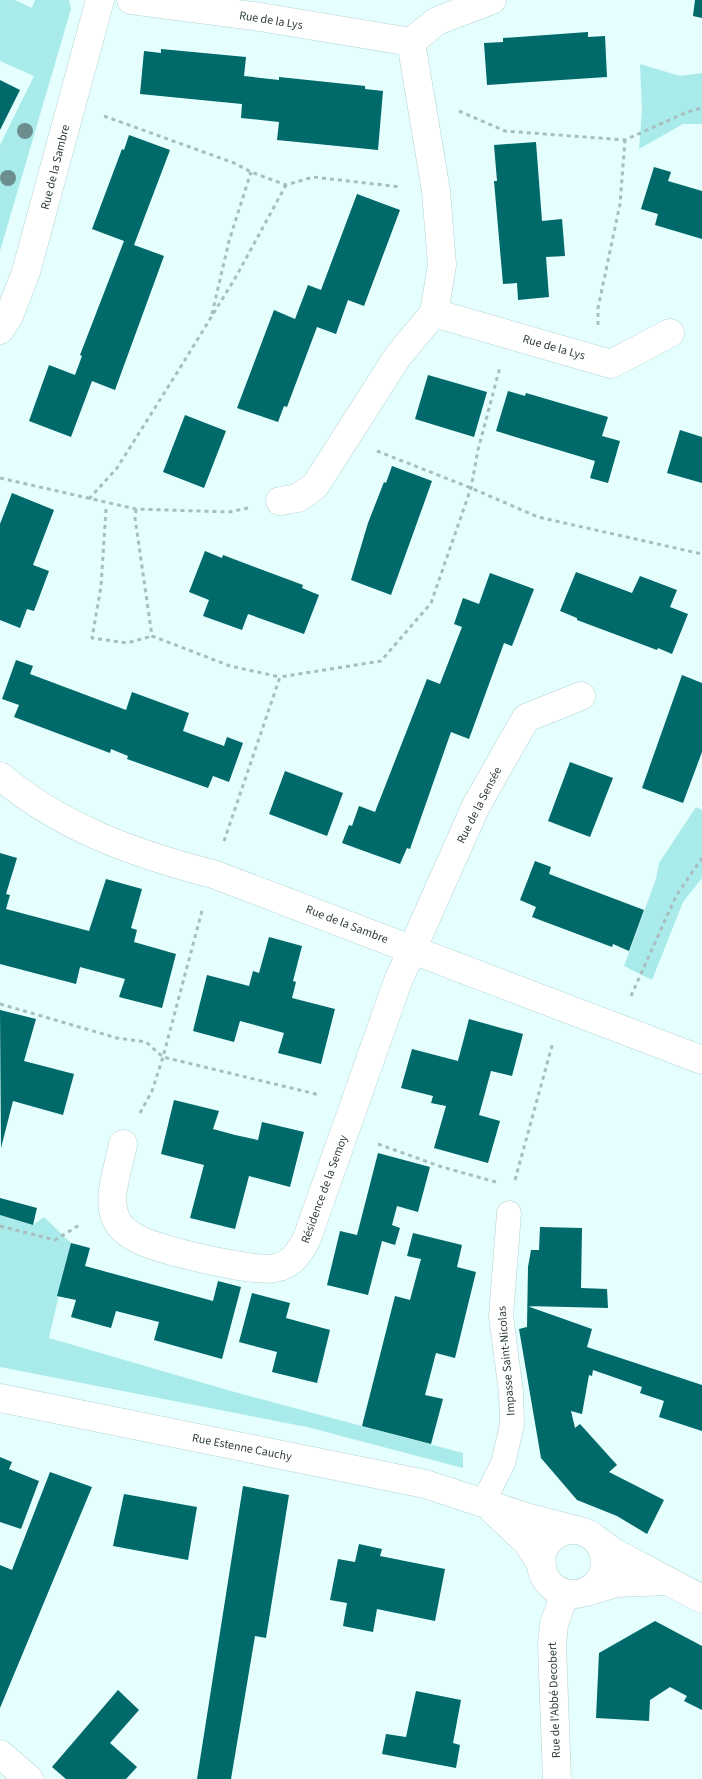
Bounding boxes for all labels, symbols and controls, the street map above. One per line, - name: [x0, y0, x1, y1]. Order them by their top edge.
- street label: Rue de la Lys: [238, 7, 304, 34]
- street label: Rue de la Sambre: [37, 123, 74, 212]
- street label: Rue de la Lys: [521, 330, 587, 365]
- street label: Rue de la Sensée: [453, 764, 506, 847]
- street label: Rue de la Sambre: [303, 901, 391, 948]
- street label: Résidence de la Semoy: [297, 1132, 352, 1246]
- street label: Impasse Saint-Nicolas: [493, 1305, 520, 1417]
- street label: Rue Estenne Cauchy: [191, 1429, 294, 1466]
- street label: Rue de l'Abbé Decobert: [544, 1642, 565, 1758]

